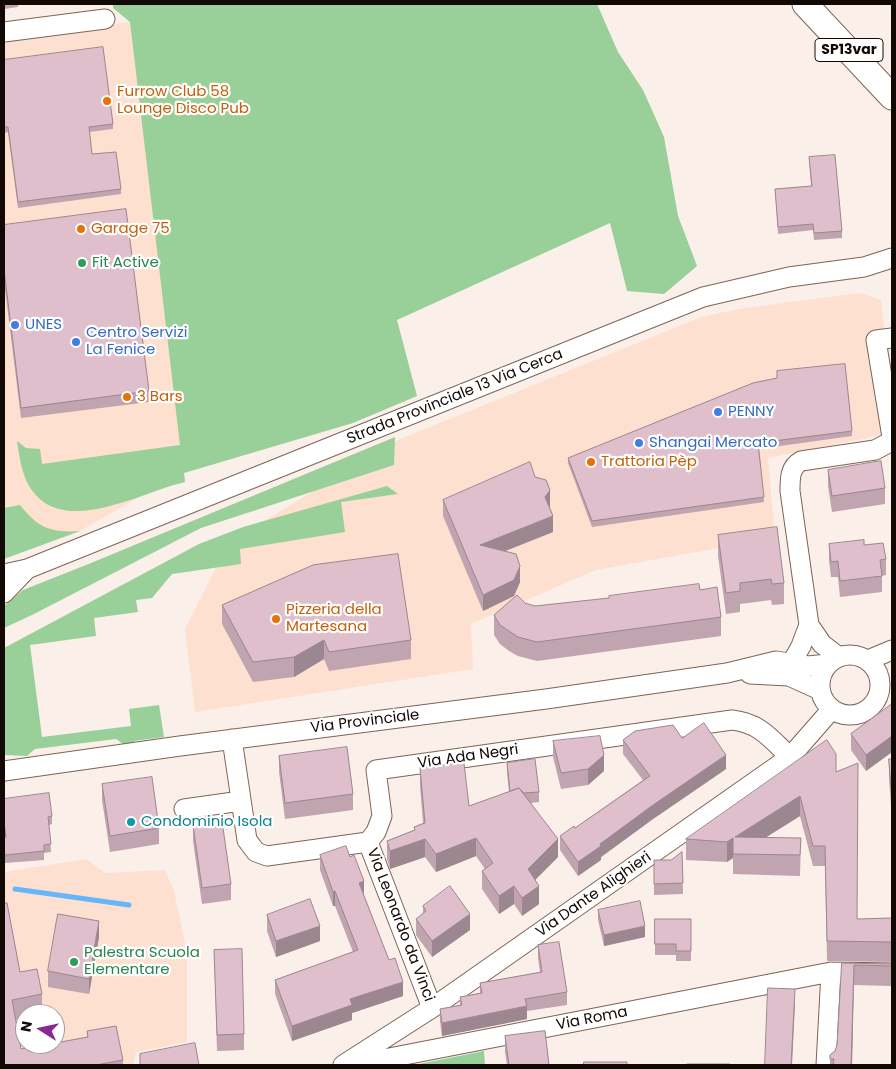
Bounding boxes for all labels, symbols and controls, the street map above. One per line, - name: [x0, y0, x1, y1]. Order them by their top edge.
- road number: SP13var: [815, 38, 883, 62]
- place label: Furrow Club 58 Lounge Disco Pub: [117, 83, 249, 118]
- marker: Furrow Club 58 Lounge Disco Pub: [101, 95, 113, 107]
- place label: Garage 75: [91, 220, 170, 238]
- marker: Garage 75: [75, 223, 87, 235]
- place label: Fit Active: [92, 254, 159, 272]
- marker: Fit Active: [76, 257, 88, 269]
- place label: UNES: [25, 316, 62, 334]
- marker: UNES: [9, 319, 21, 331]
- place label: Centro Servizi La Fenice: [86, 324, 187, 359]
- marker: Centro Servizi La Fenice: [70, 336, 82, 348]
- street label: Strada Provinciale 13 Via Cerca: [344, 345, 566, 449]
- place label: 3 Bars: [137, 388, 183, 406]
- marker: 3 Bars: [121, 391, 133, 403]
- place label: PENNY: [728, 403, 774, 421]
- marker: PENNY: [712, 406, 724, 418]
- place label: Shangai Mercato: [649, 434, 777, 452]
- marker: Shangai Mercato: [633, 437, 645, 449]
- place label: Trattoria Pèp: [601, 453, 697, 471]
- marker: Trattoria Pèp: [585, 456, 597, 468]
- place label: Pizzeria della Martesana: [286, 601, 382, 636]
- marker: Pizzeria della Martesana: [270, 613, 282, 625]
- street label: Via Provinciale: [310, 706, 420, 738]
- street label: Via Ada Negri: [416, 741, 520, 773]
- place label: Condominio Isola: [141, 813, 273, 831]
- marker: Condominio Isola: [125, 816, 137, 828]
- street label: Via Leonardo da Vinci: [362, 846, 438, 1004]
- street label: Via Dante Alighieri: [533, 848, 655, 942]
- place label: Palestra Scuola Elementare: [84, 944, 200, 979]
- marker: Palestra Scuola Elementare: [68, 956, 80, 968]
- street label: Via Roma: [555, 1003, 629, 1035]
- north arrow: [15, 1004, 65, 1054]
- text: N: [15, 1020, 37, 1033]

